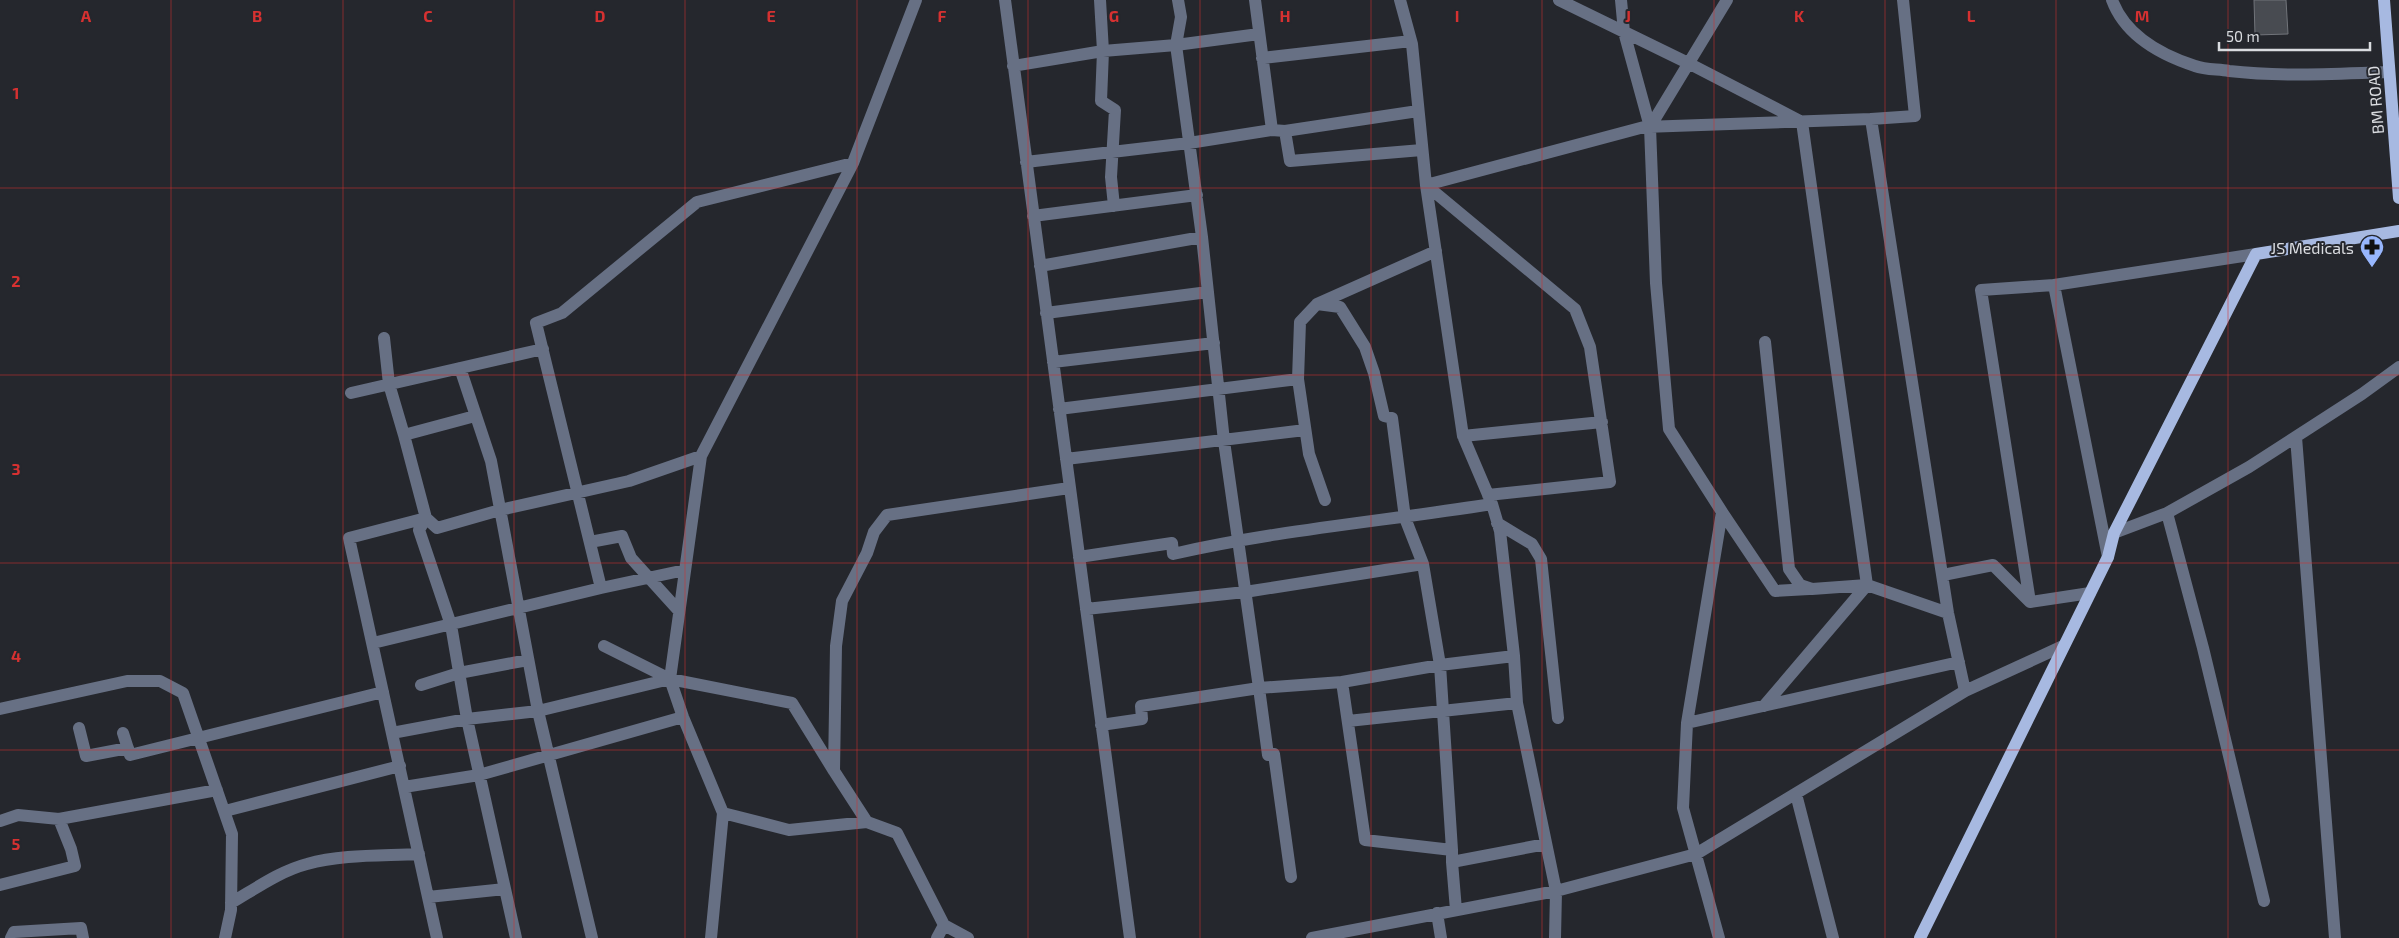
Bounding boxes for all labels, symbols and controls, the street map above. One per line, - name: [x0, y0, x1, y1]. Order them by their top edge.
- text: A: [81, 6, 92, 25]
- text: B: [252, 6, 262, 25]
- text: C: [423, 6, 433, 25]
- text: D: [595, 6, 606, 25]
- text: E: [766, 6, 776, 25]
- text: F: [938, 6, 947, 25]
- text: G: [1109, 6, 1119, 25]
- text: H: [1279, 6, 1291, 25]
- text: I: [1455, 6, 1459, 25]
- text: J: [1625, 6, 1631, 25]
- text: K: [1794, 6, 1805, 25]
- text: L: [1967, 6, 1976, 25]
- text: M: [2135, 6, 2149, 25]
- scale bar: [2219, 20, 2370, 52]
- text: 50 m: [2226, 27, 2260, 45]
- street label: BM ROAD: [2363, 65, 2387, 135]
- text: 1: [13, 83, 19, 102]
- pharmacy icon: JS Medicals: [2359, 234, 2385, 268]
- place label: JS Medicals: [2271, 238, 2354, 257]
- text: 2: [11, 271, 21, 290]
- text: 3: [11, 459, 21, 478]
- text: 4: [11, 646, 21, 665]
- text: 5: [12, 834, 21, 853]

